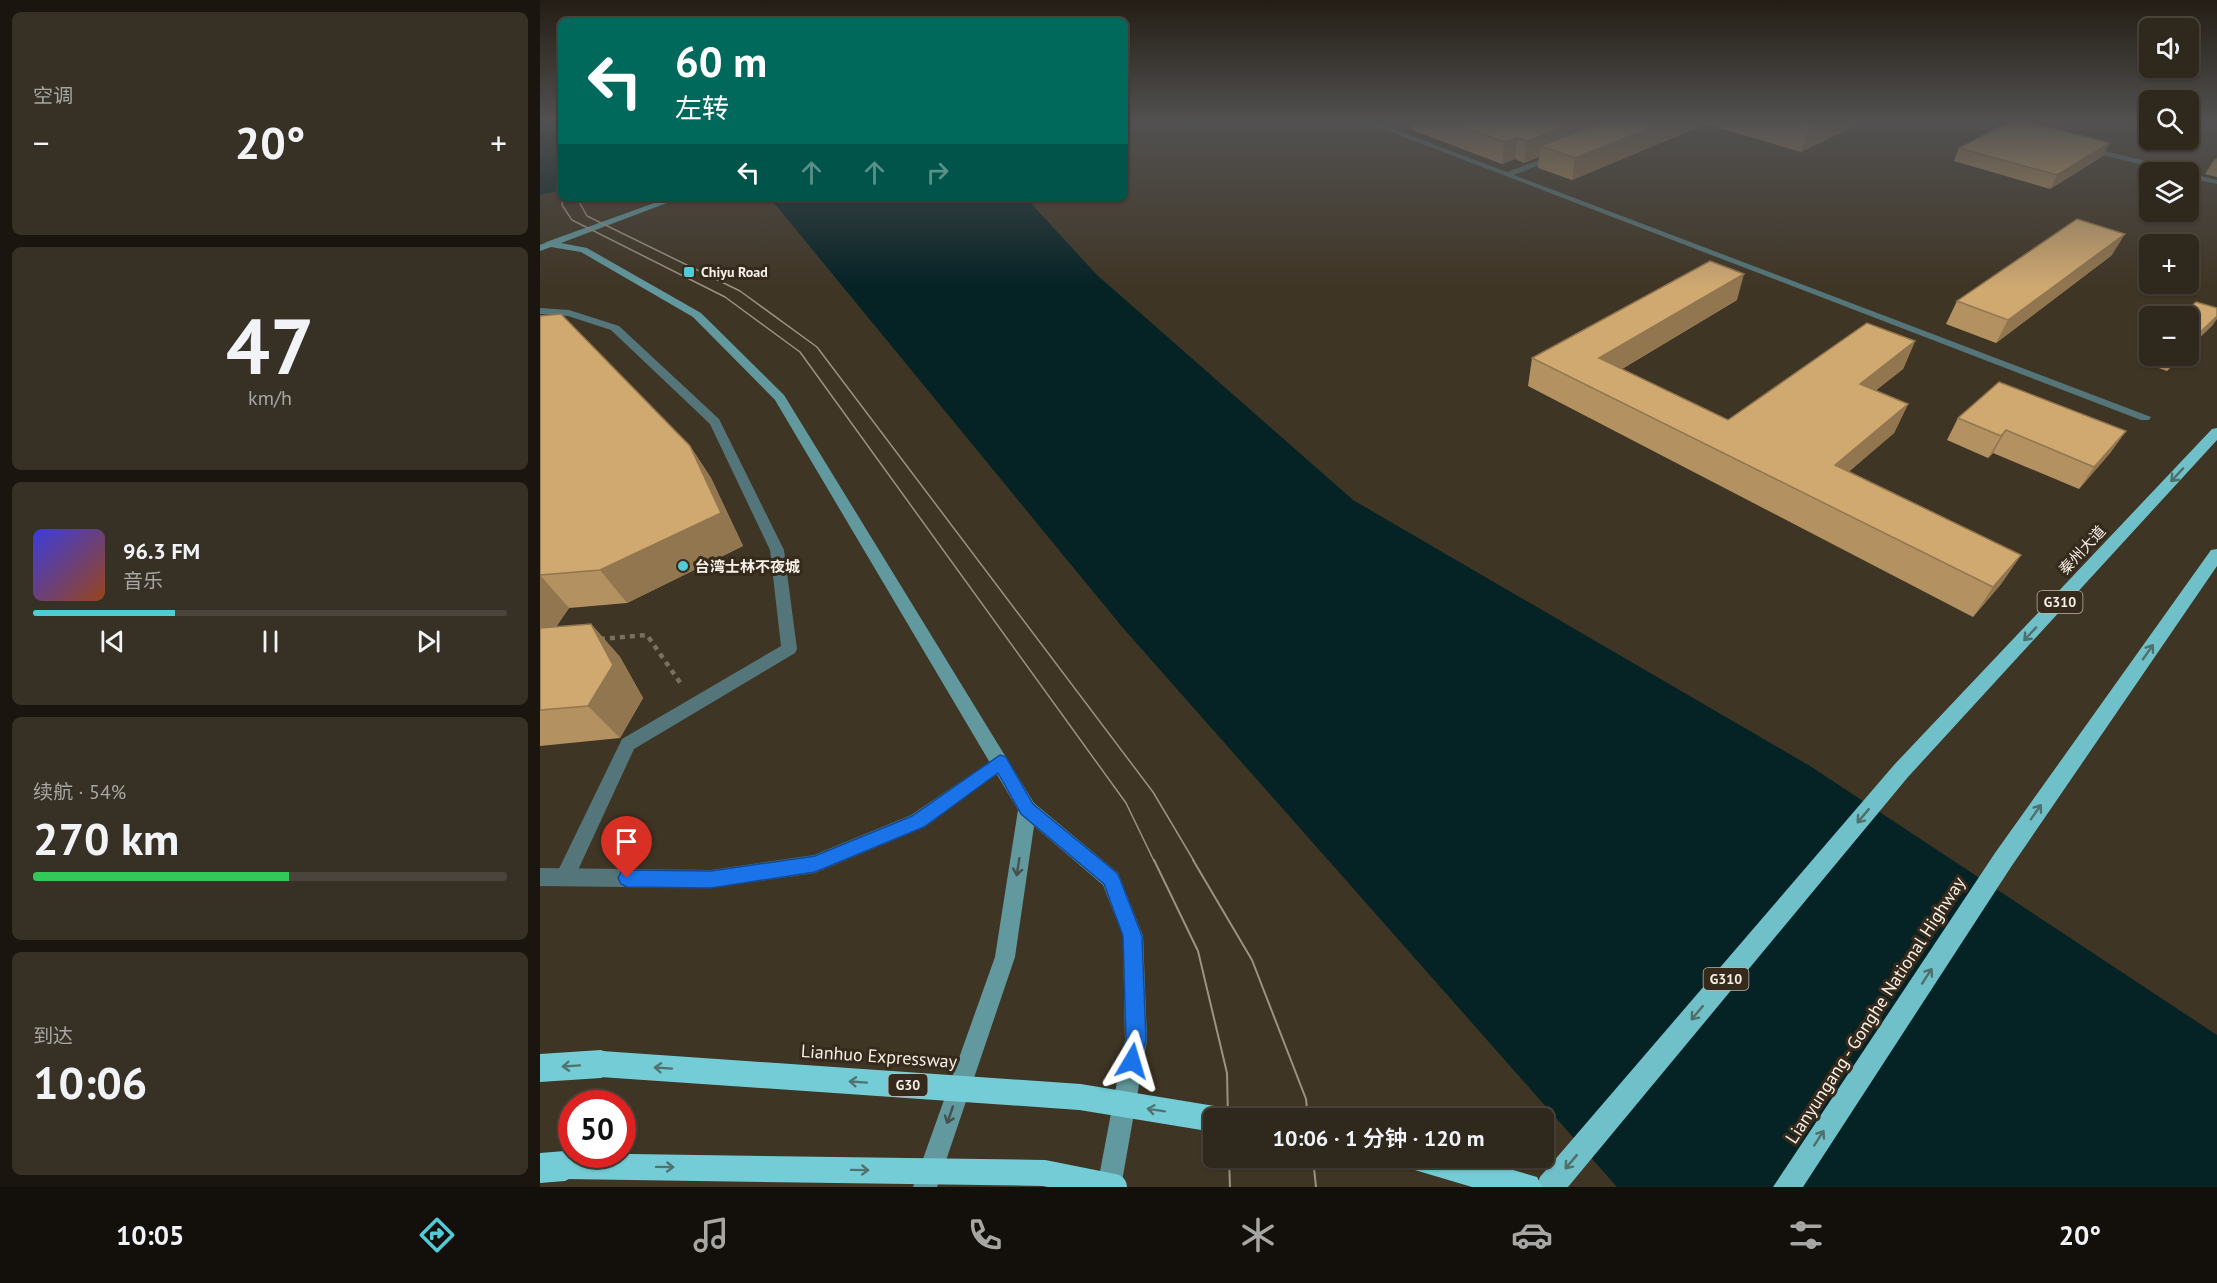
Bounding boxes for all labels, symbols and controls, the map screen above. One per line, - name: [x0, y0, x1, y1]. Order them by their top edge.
- map controls: [2139, 18, 2199, 366]
- button: sound: [2139, 18, 2199, 78]
- text: 60 m: [675, 34, 767, 89]
- icon: left: [576, 42, 654, 120]
- text: 空调: [33, 83, 73, 109]
- button: search: [2139, 90, 2199, 150]
- text: 左转: [675, 91, 729, 125]
- text: 20°: [235, 113, 305, 171]
- text: −: [33, 121, 50, 164]
- text: +: [490, 121, 507, 164]
- icon: left: [732, 156, 765, 189]
- icon: ahead: [795, 156, 828, 189]
- icon: ahead: [858, 156, 891, 189]
- icon: right: [921, 156, 954, 189]
- button: layers: [2139, 162, 2199, 222]
- button: +: [2139, 234, 2199, 294]
- place label: Chiyu Road: [701, 263, 768, 281]
- marker: Chiyu Road: [682, 265, 696, 279]
- text: 47: [226, 295, 314, 396]
- button: −: [2139, 306, 2199, 366]
- text: km/h: [248, 385, 292, 411]
- one-way arrow: [2170, 468, 2185, 483]
- street label: 秦州大道: [2055, 522, 2109, 578]
- text: 96.3 FM: [123, 537, 200, 565]
- place label: 台湾士林不夜城: [695, 557, 800, 576]
- marker: 台湾士林不夜城: [676, 559, 690, 573]
- text: 音乐: [123, 568, 163, 594]
- road number: G310: [2038, 591, 2083, 613]
- icon: previous: [96, 625, 129, 658]
- icon: pause: [254, 625, 287, 658]
- icon: next: [412, 625, 445, 658]
- one-way arrow: [2023, 626, 2038, 641]
- one-way arrow: [2142, 644, 2154, 661]
- text: 续航 · 54%: [33, 779, 126, 805]
- one-way arrow: [2030, 805, 2042, 821]
- one-way arrow: [1857, 808, 1870, 824]
- text: 270 km: [33, 809, 179, 867]
- pin: [601, 816, 652, 878]
- icon: arrive: [610, 825, 643, 858]
- one-way arrow: [1013, 857, 1024, 876]
- street label: Lianyungang - Gonghe National Highway: [1780, 872, 1970, 1148]
- road number: G310: [1704, 968, 1748, 990]
- one-way arrow: [1921, 968, 1933, 984]
- one-way arrow: [1690, 1005, 1704, 1020]
- text: 到达: [33, 1023, 73, 1049]
- position arrow: [1100, 1029, 1164, 1093]
- street label: Lianhuo Expressway: [800, 1039, 958, 1073]
- text: 10:06: [33, 1053, 147, 1111]
- one-way arrow: [561, 1061, 581, 1072]
- one-way arrow: [654, 1063, 673, 1074]
- road number: G30: [888, 1074, 928, 1096]
- one-way arrow: [848, 1076, 868, 1087]
- speed limit sign: 50: [558, 1090, 636, 1168]
- one-way arrow: [1147, 1104, 1166, 1115]
- one-way arrow: [944, 1105, 955, 1124]
- text: 10:06 · 1 分钟 · 120 m: [1273, 1124, 1484, 1152]
- one-way arrow: [1814, 1130, 1826, 1147]
- one-way arrow: [1564, 1154, 1578, 1169]
- one-way arrow: [655, 1162, 675, 1173]
- one-way arrow: [850, 1164, 870, 1176]
- icon: directions: [416, 1214, 458, 1256]
- icon: music: [690, 1214, 732, 1256]
- icon: phone: [964, 1214, 1006, 1256]
- icon: climate: [1237, 1214, 1279, 1256]
- icon: car: [1511, 1214, 1553, 1256]
- icon: filters: [1785, 1214, 1827, 1256]
- text: 10:05: [116, 1218, 184, 1252]
- text: 20°: [2059, 1218, 2101, 1252]

